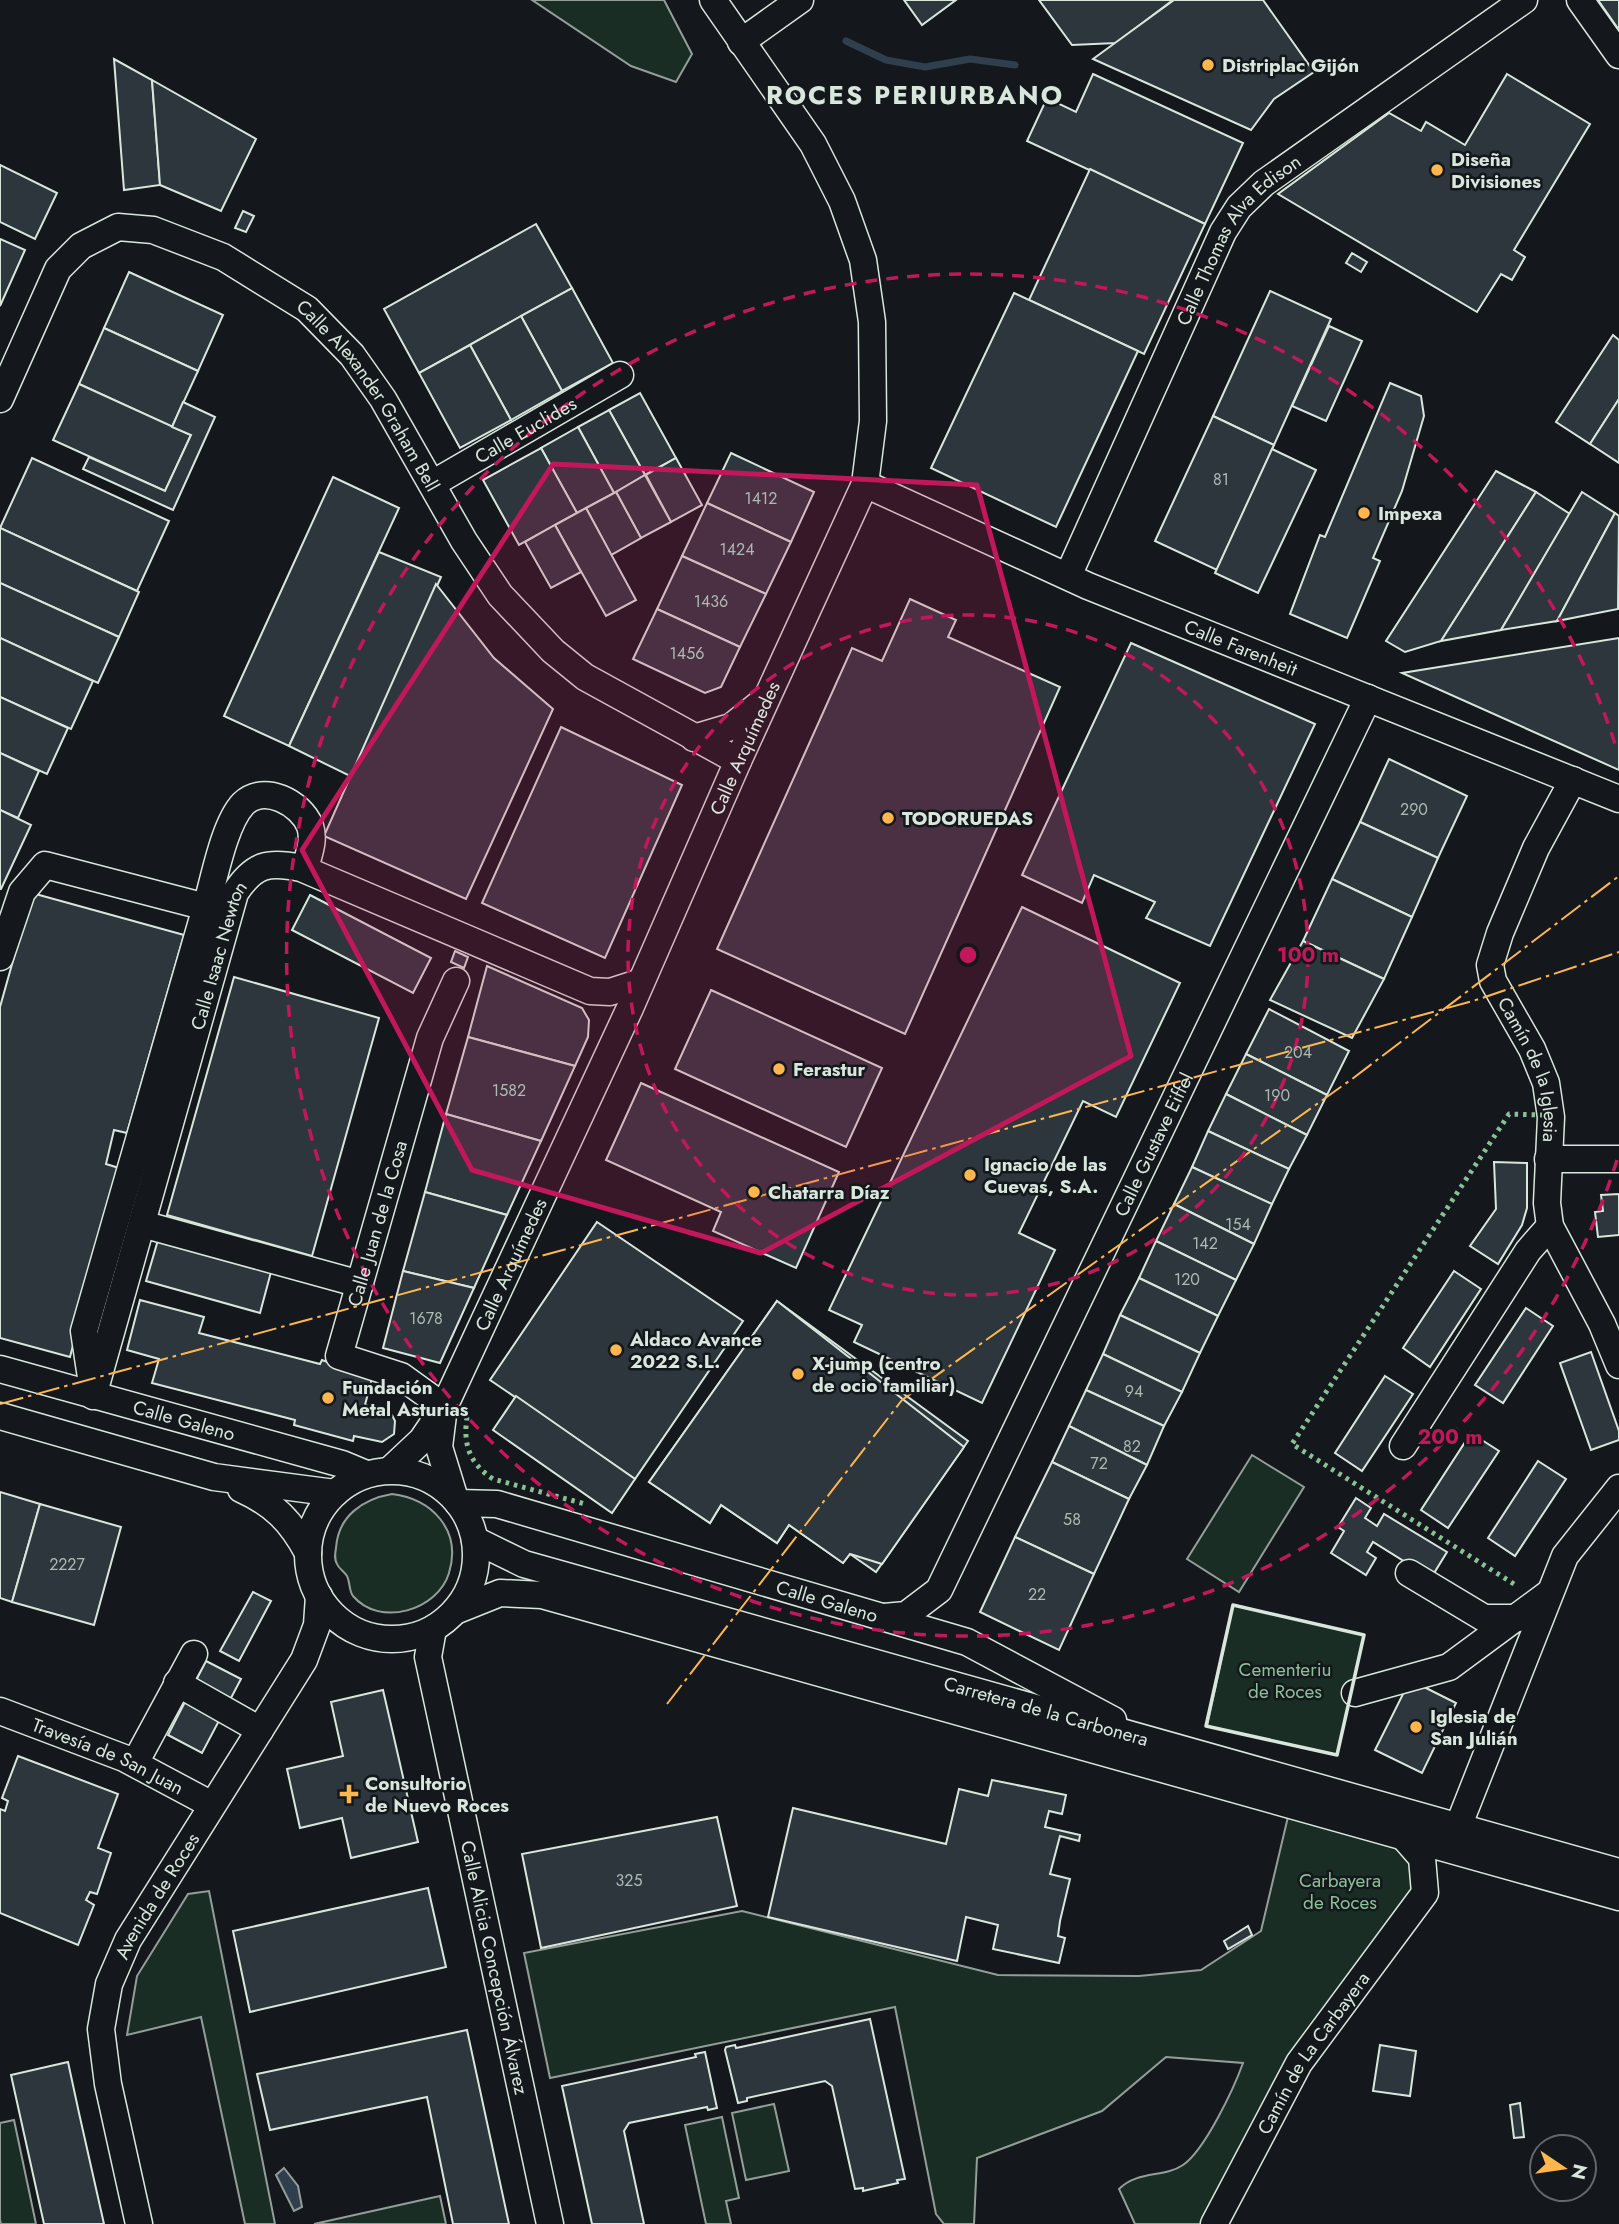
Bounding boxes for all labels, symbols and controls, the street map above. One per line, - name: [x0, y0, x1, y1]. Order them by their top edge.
- place label: Distriplac Gijón: [1222, 52, 1359, 79]
- marker: Distriplac Gijón: [1200, 57, 1216, 73]
- district label: ROCES PERIURBANO: [766, 76, 1064, 114]
- place label: Diseña Divisiones: [1451, 146, 1541, 195]
- street label: Calle Thomas Alva Edison: [1170, 148, 1306, 330]
- marker: Diseña Divisiones: [1429, 162, 1445, 178]
- street label: Calle Alexander Graham Bell: [292, 293, 446, 497]
- street label: Calle Euclides: [470, 390, 582, 470]
- house number: 81: [1213, 468, 1229, 491]
- house number: 1412: [745, 487, 777, 510]
- place label: Impexa: [1378, 500, 1442, 527]
- marker: Impexa: [1356, 505, 1372, 521]
- house number: 1424: [720, 538, 754, 561]
- house number: 1436: [694, 590, 728, 613]
- street label: Calle Farenheit: [1180, 613, 1302, 683]
- house number: 1456: [670, 642, 704, 665]
- street label: Calle Arquímedes: [703, 677, 787, 819]
- house number: 290: [1400, 798, 1428, 821]
- place label: TODORUEDAS: [902, 805, 1033, 832]
- marker: TODORUEDAS: [880, 810, 896, 826]
- street label: Calle Isaac Newton: [184, 875, 254, 1033]
- text: 100 m: [1277, 940, 1339, 970]
- centre of rings: [956, 943, 980, 967]
- street label: Camín de la Iglesia: [1491, 992, 1564, 1143]
- house number: 204: [1284, 1041, 1312, 1064]
- place label: Ferastur: [793, 1056, 866, 1083]
- marker: Ferastur: [771, 1061, 787, 1077]
- street label: Calle Gustave Eiffel: [1108, 1068, 1200, 1221]
- house number: 1582: [492, 1079, 526, 1102]
- house number: 190: [1264, 1084, 1290, 1107]
- street label: Calle Juan de la Cosa: [341, 1137, 414, 1310]
- place label: Ignacio de las Cuevas, S.A.: [984, 1151, 1107, 1200]
- marker: Ignacio de las Cuevas, S.A.: [962, 1167, 978, 1183]
- place label: Chatarra Díaz: [768, 1179, 890, 1206]
- marker: Chatarra Díaz: [746, 1184, 762, 1200]
- street label: Calle Arquímedes: [468, 1193, 554, 1336]
- house number: 154: [1225, 1213, 1251, 1236]
- house number: 142: [1192, 1232, 1218, 1255]
- house number: 120: [1174, 1268, 1200, 1291]
- house number: 1678: [409, 1307, 443, 1330]
- place label: Aldaco Avance 2022 S.L.: [629, 1326, 762, 1375]
- marker: Aldaco Avance 2022 S.L.: [608, 1342, 624, 1358]
- place label: X-jump (centro de ocio familiar): [812, 1350, 956, 1399]
- marker: X-jump (centro de ocio familiar): [790, 1366, 806, 1382]
- place label: Fundación Metal Asturias: [342, 1374, 469, 1423]
- house number: 94: [1125, 1380, 1143, 1403]
- marker: Fundación Metal Asturias: [320, 1390, 336, 1406]
- street label: Calle Galeno: [130, 1394, 238, 1448]
- text: 200 m: [1417, 1422, 1483, 1452]
- house number: 82: [1123, 1435, 1141, 1458]
- house number: 72: [1090, 1452, 1108, 1475]
- house number: 58: [1063, 1508, 1081, 1531]
- house number: 2227: [49, 1553, 85, 1576]
- street label: Calle Galeno: [773, 1574, 881, 1629]
- house number: 22: [1028, 1583, 1046, 1606]
- park label: Cementeriu de Roces: [1238, 1656, 1332, 1705]
- street label: Carretera de la Carbonera: [941, 1670, 1151, 1753]
- place label: Iglesia de San Julián: [1430, 1703, 1518, 1752]
- street label: Travesía de San Juan: [28, 1711, 188, 1802]
- marker: Iglesia de San Julián: [1408, 1719, 1424, 1735]
- place label: Consultorio de Nuevo Roces: [365, 1770, 509, 1819]
- marker: Consultorio de Nuevo Roces: [339, 1784, 359, 1804]
- street label: Avenida de Roces: [108, 1827, 206, 1963]
- street label: Calle Alicia Concepción Álvarez: [454, 1838, 535, 2097]
- park label: Carbayera de Roces: [1299, 1867, 1381, 1916]
- house number: 325: [616, 1869, 642, 1892]
- street label: Camín de La Carbayera: [1251, 1966, 1376, 2139]
- north arrow: [1528, 2133, 1598, 2203]
- text: N: [1564, 2161, 1594, 2182]

